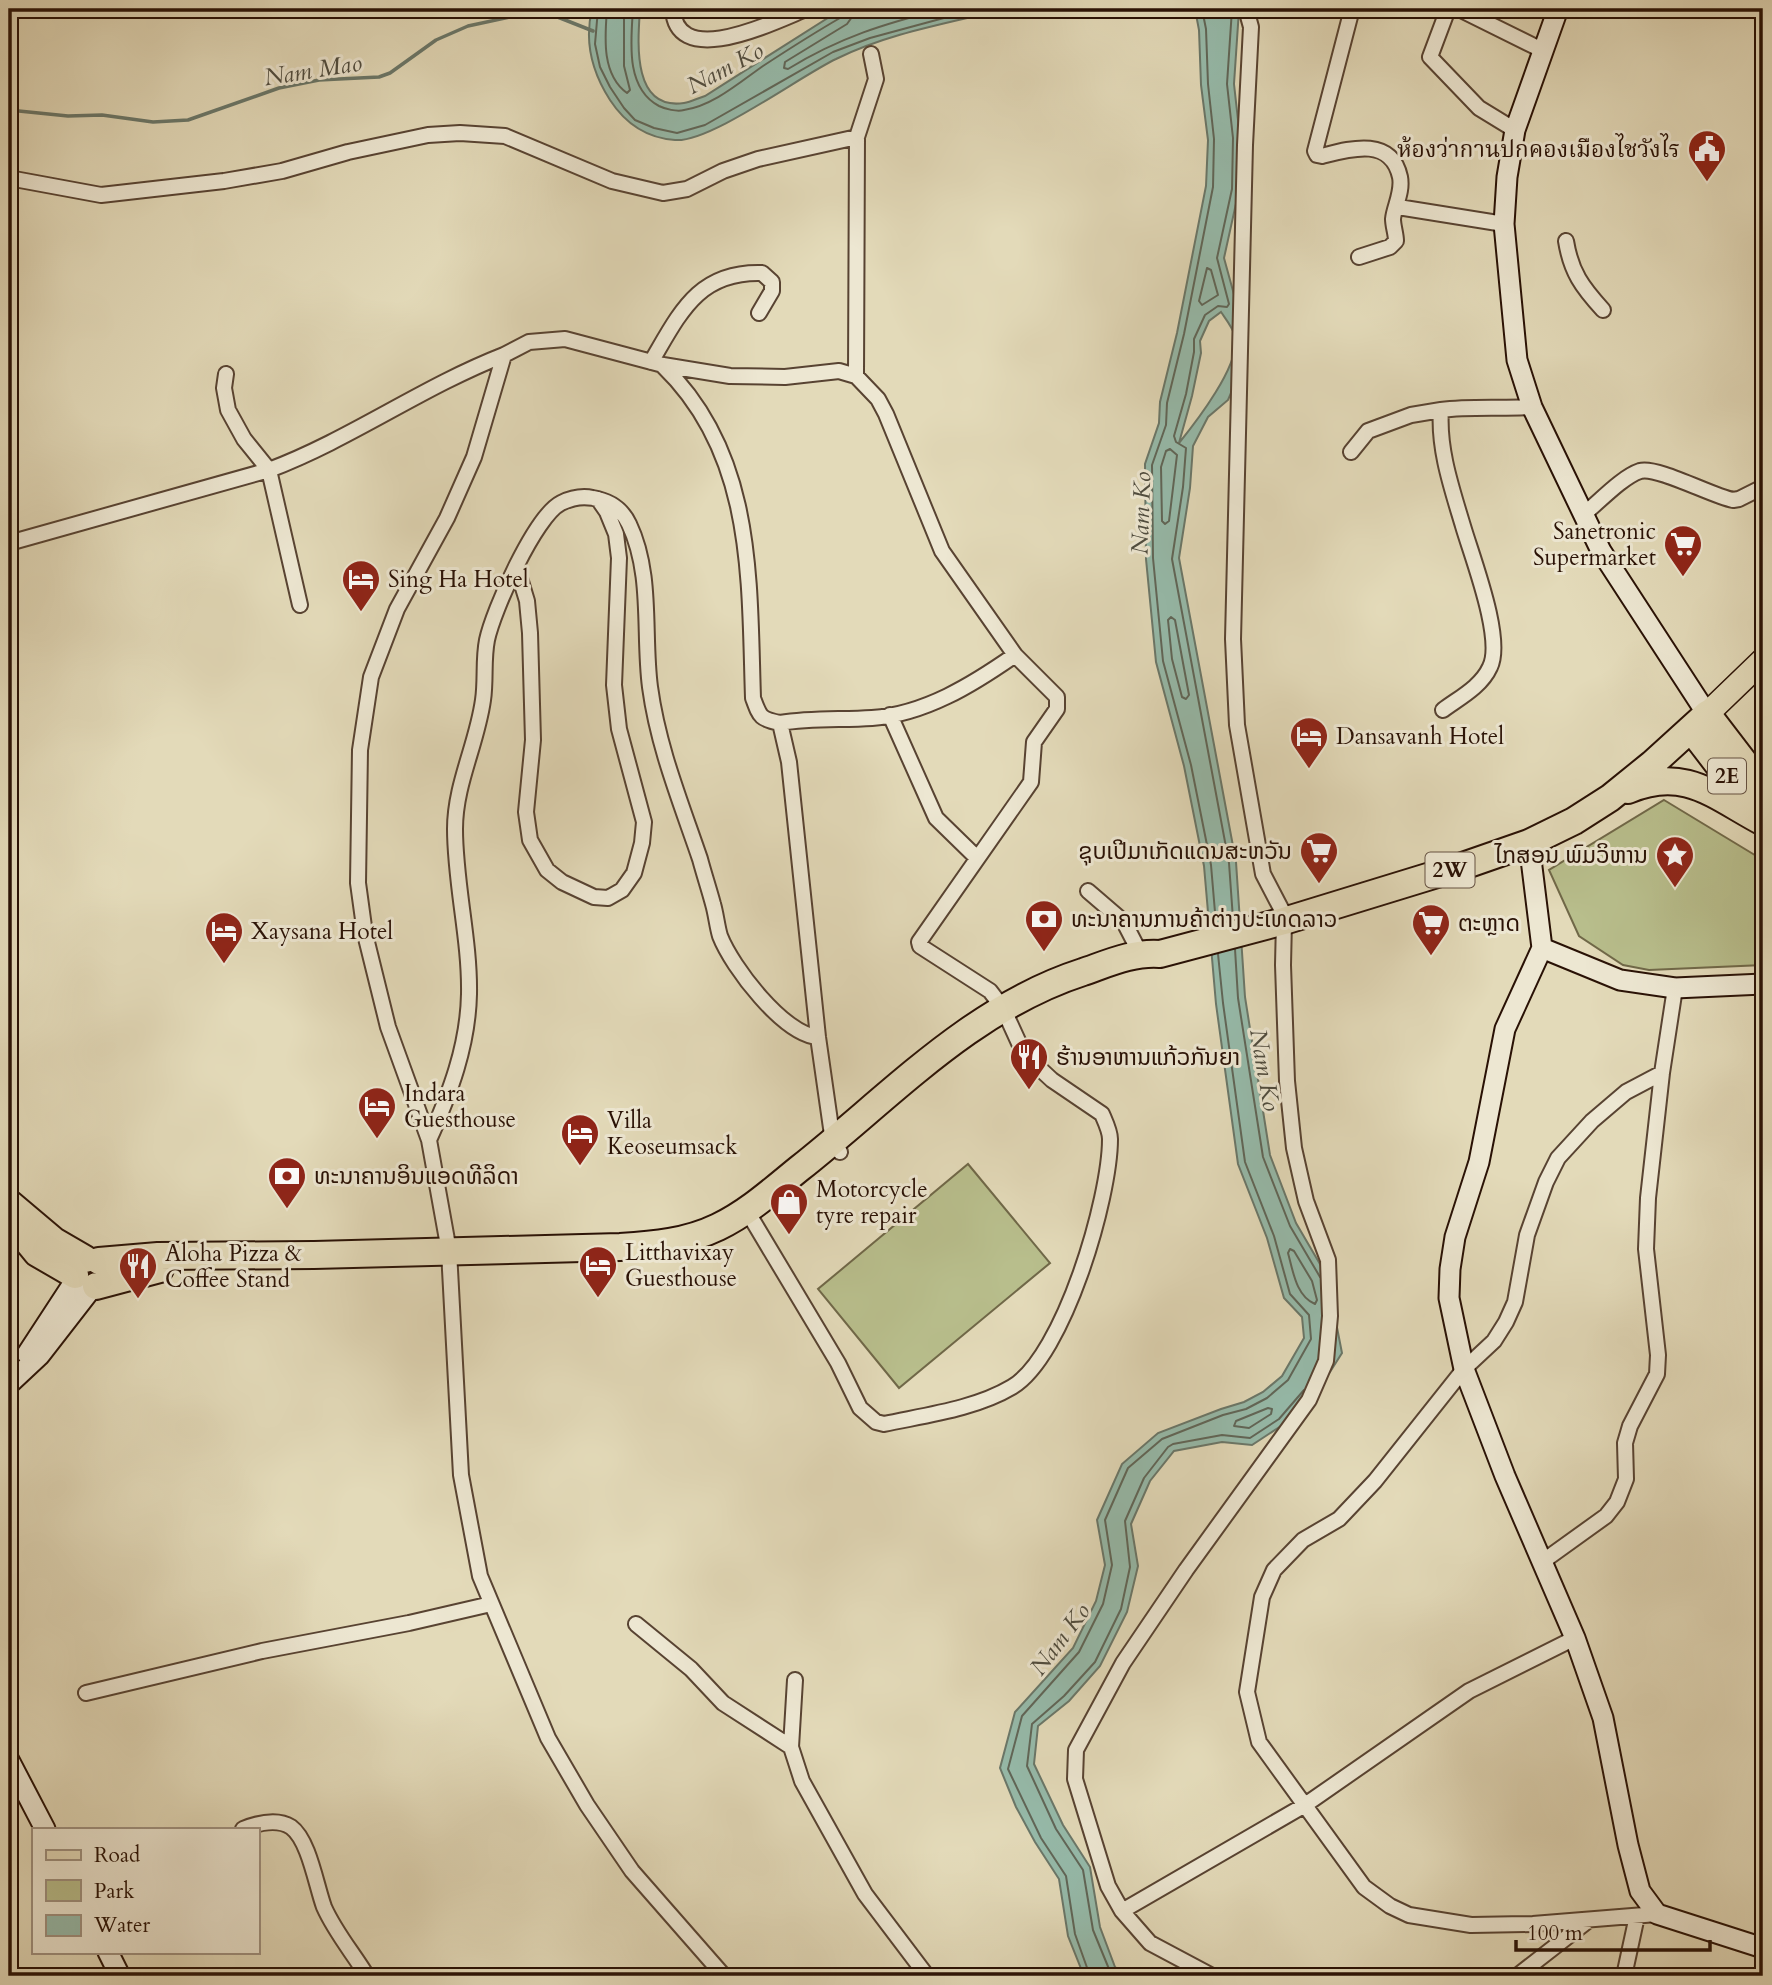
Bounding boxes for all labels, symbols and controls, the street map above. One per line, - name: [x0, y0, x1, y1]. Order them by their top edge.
- water label: Nam Ko: [681, 34, 770, 102]
- water label: Nam Mao: [262, 46, 364, 95]
- public building icon: ห้องว่ากานปกคองเมืองไชวังไร: [1686, 128, 1728, 183]
- place label: ห้องว่ากานปกคองเมืองไชวังไร: [1397, 133, 1680, 165]
- water label: Nam Ko: [1124, 471, 1159, 555]
- place label: Sanetronic Supermarket: [1533, 516, 1656, 573]
- supermarket icon: Sanetronic Supermarket: [1662, 523, 1704, 578]
- hotel icon: Sing Ha Hotel: [340, 558, 382, 613]
- place label: Sing Ha Hotel: [388, 564, 529, 595]
- hotel icon: Dansavanh Hotel: [1288, 715, 1330, 770]
- place label: Dansavanh Hotel: [1336, 721, 1504, 752]
- road number: 2E: [1708, 758, 1746, 794]
- supermarket icon: ຊຸບເປີມາເກັດແດນສະຫວັນ: [1298, 830, 1340, 885]
- place icon: ໄກສອນ ພົມວິຫານ: [1654, 834, 1696, 889]
- place label: ຊຸບເປີມາເກັດແດນສະຫວັນ: [1078, 836, 1292, 867]
- place label: ໄກສອນ ພົມວິຫານ: [1494, 840, 1648, 871]
- road number: 2W: [1426, 852, 1474, 888]
- bank icon: ທະນາຄານການຄ້າຕ່າງປະເທດລາວ: [1023, 898, 1065, 953]
- supermarket icon: ຕະຫຼາດ: [1410, 902, 1452, 957]
- place label: ທະນາຄານການຄ້າຕ່າງປະເທດລາວ: [1071, 904, 1337, 935]
- place label: ຕະຫຼາດ: [1458, 908, 1520, 939]
- hotel icon: Xaysana Hotel: [203, 910, 245, 965]
- place label: Xaysana Hotel: [251, 916, 393, 947]
- water label: Nam Ko: [1241, 1026, 1288, 1114]
- restaurant icon: ຮ້ານອາຫານແກ້ວກັນຍາ: [1008, 1036, 1050, 1091]
- place label: ຮ້ານອາຫານແກ້ວກັນຍາ: [1056, 1042, 1240, 1073]
- place label: Indara Guesthouse: [404, 1078, 516, 1135]
- hotel icon: Indara Guesthouse: [356, 1085, 398, 1140]
- place label: Villa Keoseumsack: [607, 1105, 738, 1162]
- hotel icon: Villa Keoseumsack: [559, 1112, 601, 1167]
- bank icon: ທະນາຄານອິນແອດທີລິດາ: [266, 1155, 308, 1210]
- place label: ທະນາຄານອິນແອດທີລິດາ: [314, 1161, 519, 1192]
- place label: Motorcycle tyre repair: [816, 1174, 928, 1231]
- shop icon: Motorcycle tyre repair: [768, 1181, 810, 1236]
- place label: Litthavixay Guesthouse: [625, 1237, 737, 1294]
- place label: Aloha Pizza & Coffee Stand: [165, 1238, 302, 1295]
- hotel icon: Litthavixay Guesthouse: [577, 1244, 619, 1299]
- restaurant icon: Aloha Pizza & Coffee Stand: [117, 1245, 159, 1300]
- water label: Nam Ko: [1022, 1596, 1098, 1682]
- legend: [32, 1828, 259, 1954]
- text: Road: [94, 1841, 140, 1870]
- text: Park: [94, 1877, 135, 1906]
- scale bar: [1516, 1908, 1711, 1952]
- text: Water: [93, 1911, 150, 1940]
- text: 100 m: [1527, 1919, 1583, 1948]

